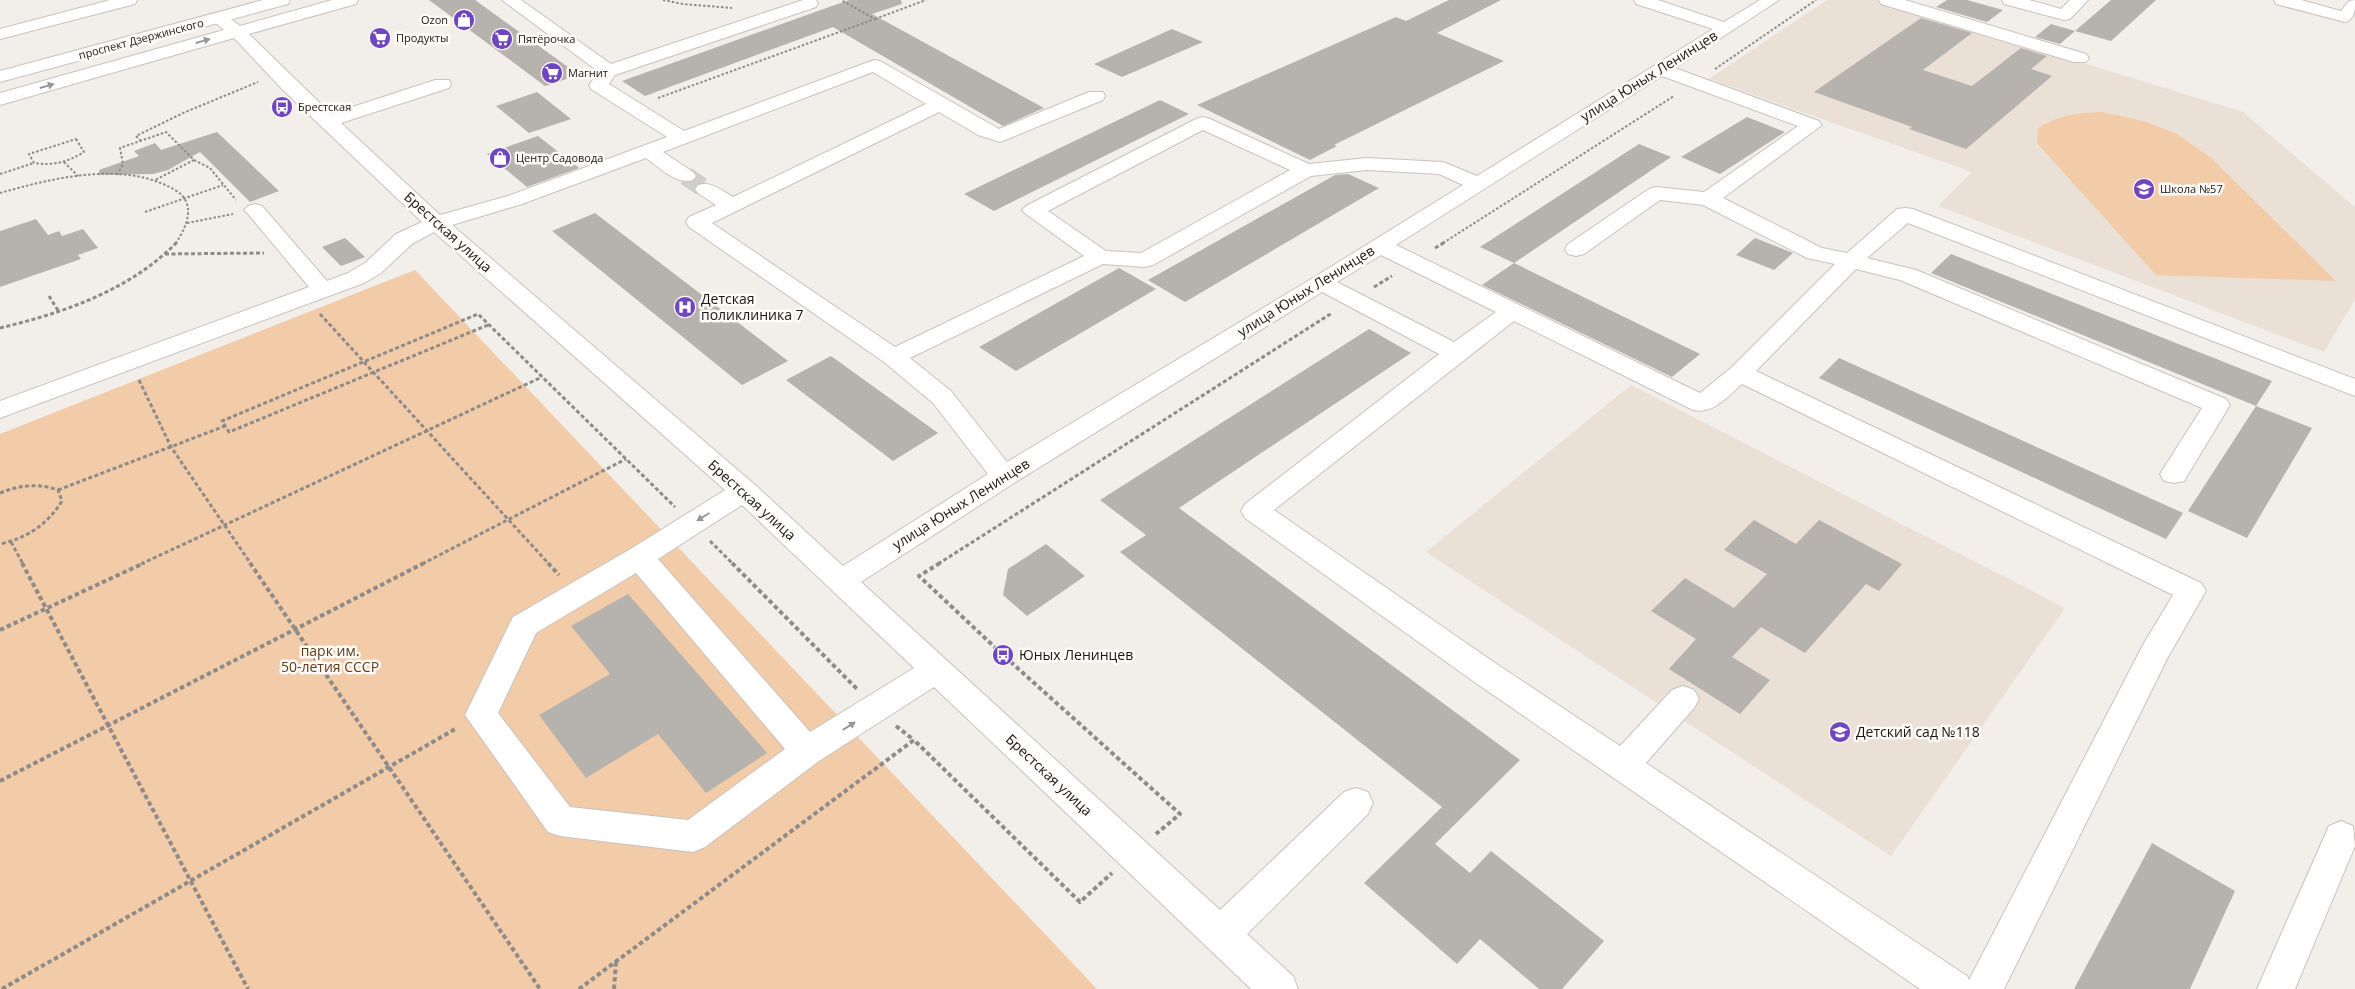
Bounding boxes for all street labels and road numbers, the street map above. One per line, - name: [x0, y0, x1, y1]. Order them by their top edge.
- street label: проспект Дзержинского: [77, 14, 205, 62]
- street label: улица Юных Ленинцев: [1577, 26, 1721, 126]
- street label: Брестская улица: [400, 187, 496, 276]
- street label: улица Юных Ленинцев: [1234, 241, 1378, 341]
- street label: улица Юных Ленинцев: [889, 454, 1033, 554]
- street label: Брестская улица: [704, 455, 800, 544]
- street label: Брестская улица: [1002, 730, 1097, 820]

